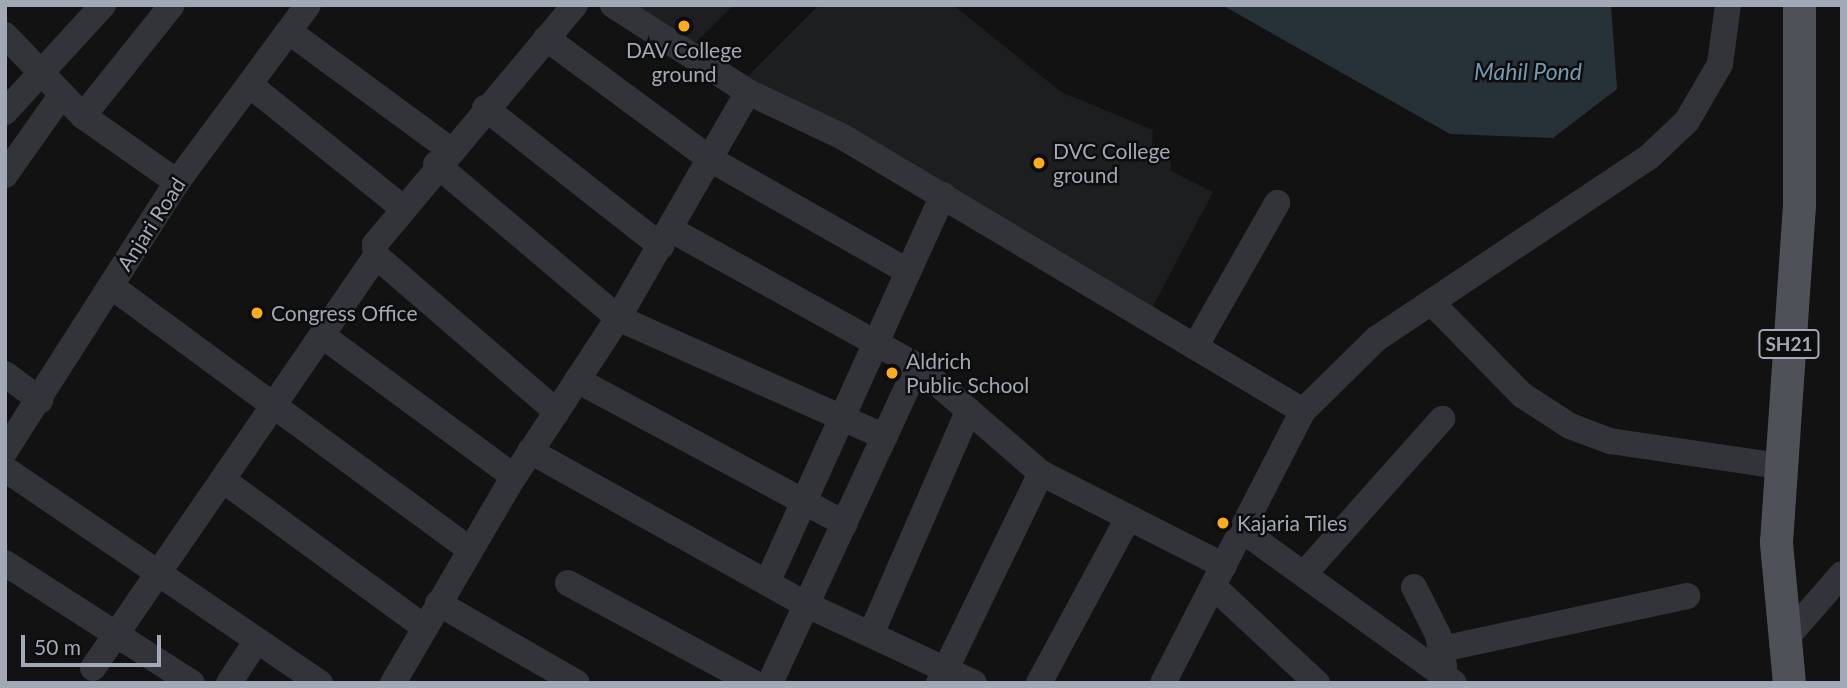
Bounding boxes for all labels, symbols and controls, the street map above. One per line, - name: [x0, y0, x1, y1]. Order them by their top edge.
- marker: DAV College ground: [676, 18, 692, 34]
- place label: DAV College ground: [626, 37, 742, 87]
- water label: Mahil Pond: [1474, 57, 1582, 85]
- place label: DVC College ground: [1053, 138, 1170, 188]
- marker: DVC College ground: [1031, 155, 1047, 171]
- street label: Anjari Road: [112, 173, 190, 275]
- place label: Congress Office: [271, 300, 418, 326]
- marker: Congress Office: [249, 305, 265, 321]
- road number: SH21: [1758, 328, 1820, 360]
- place label: Aldrich Public School: [906, 348, 1029, 398]
- marker: Aldrich Public School: [884, 365, 900, 381]
- place label: Kajaria Tiles: [1237, 510, 1348, 536]
- marker: Kajaria Tiles: [1215, 515, 1231, 531]
- scale bar: [24, 622, 164, 666]
- text: 50 m: [34, 634, 81, 659]

